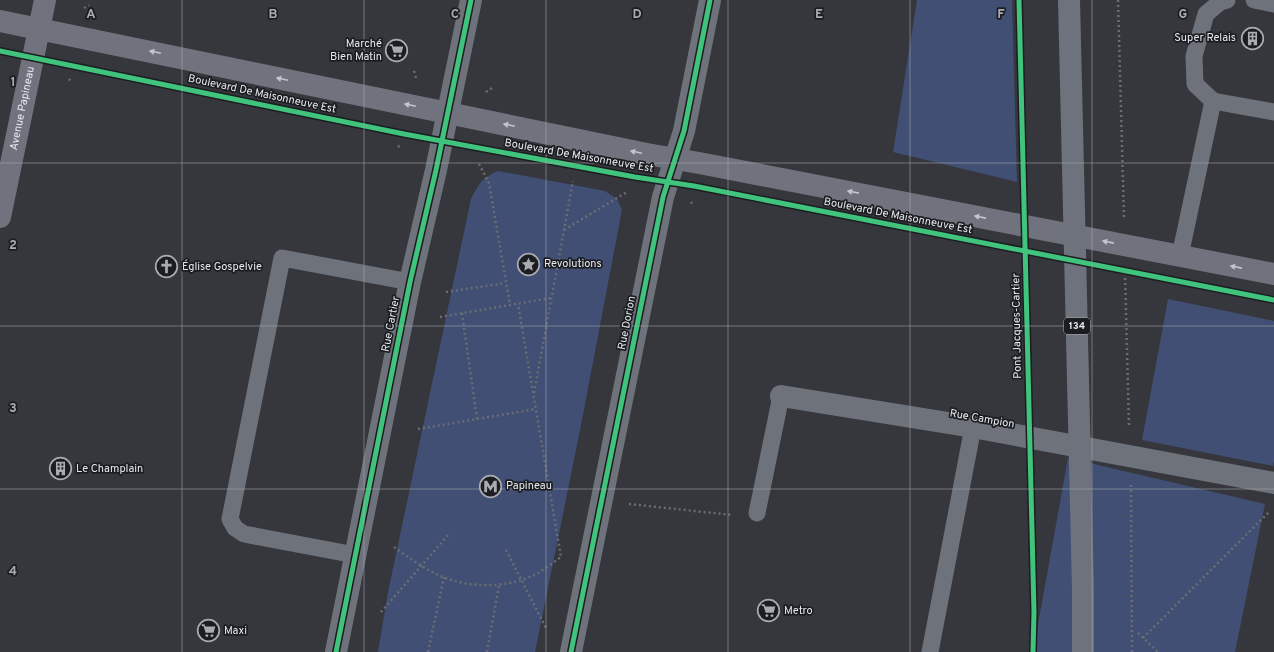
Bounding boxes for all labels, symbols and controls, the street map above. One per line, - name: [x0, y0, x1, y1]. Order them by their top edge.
- text: A: [86, 7, 96, 23]
- text: B: [269, 7, 278, 23]
- text: C: [451, 7, 459, 23]
- text: D: [632, 7, 642, 23]
- text: E: [815, 7, 823, 23]
- text: F: [997, 7, 1005, 23]
- text: G: [1179, 7, 1188, 23]
- building icon: Super Relais: [1239, 25, 1265, 51]
- place label: Super Relais: [1174, 31, 1236, 45]
- place label: Marché Bien Matin: [330, 37, 382, 64]
- supermarket icon: Marché Bien Matin: [384, 37, 410, 63]
- one-way arrow: [149, 49, 161, 55]
- street label: Avenue Papineau: [7, 65, 38, 151]
- street label: Boulevard De Maisonneuve Est: [187, 71, 337, 117]
- text: 1: [10, 75, 16, 91]
- one-way arrow: [276, 75, 289, 81]
- one-way arrow: [404, 102, 416, 108]
- one-way arrow: [503, 122, 515, 128]
- street label: Boulevard De Maisonneuve Est: [503, 136, 655, 176]
- one-way arrow: [630, 148, 643, 154]
- one-way arrow: [847, 189, 859, 195]
- street label: Boulevard De Maisonneuve Est: [823, 195, 973, 237]
- one-way arrow: [974, 214, 987, 220]
- text: 2: [9, 238, 17, 254]
- one-way arrow: [1102, 239, 1114, 245]
- place icon: Revolutions: [516, 251, 542, 277]
- church icon: Église Gospelvie: [153, 254, 179, 280]
- place label: Revolutions: [544, 257, 602, 271]
- place label: Église Gospelvie: [182, 259, 262, 274]
- one-way arrow: [1230, 264, 1242, 270]
- street label: Pont Jacques-Cartier: [1009, 272, 1025, 379]
- street label: Rue Cartier: [379, 294, 403, 353]
- street label: Rue Dorion: [615, 295, 639, 351]
- road number: 134: [1064, 318, 1090, 334]
- text: 3: [9, 401, 17, 417]
- street label: Rue Campion: [948, 406, 1016, 432]
- building icon: Le Champlain: [47, 456, 73, 482]
- place label: Le Champlain: [76, 462, 143, 476]
- metro station icon: Papineau: [478, 473, 504, 499]
- place label: Papineau: [506, 479, 552, 493]
- text: 4: [9, 564, 17, 580]
- supermarket icon: Metro: [755, 598, 781, 624]
- place label: Metro: [784, 604, 813, 618]
- supermarket icon: Maxi: [195, 618, 221, 644]
- place label: Maxi: [224, 624, 247, 638]

